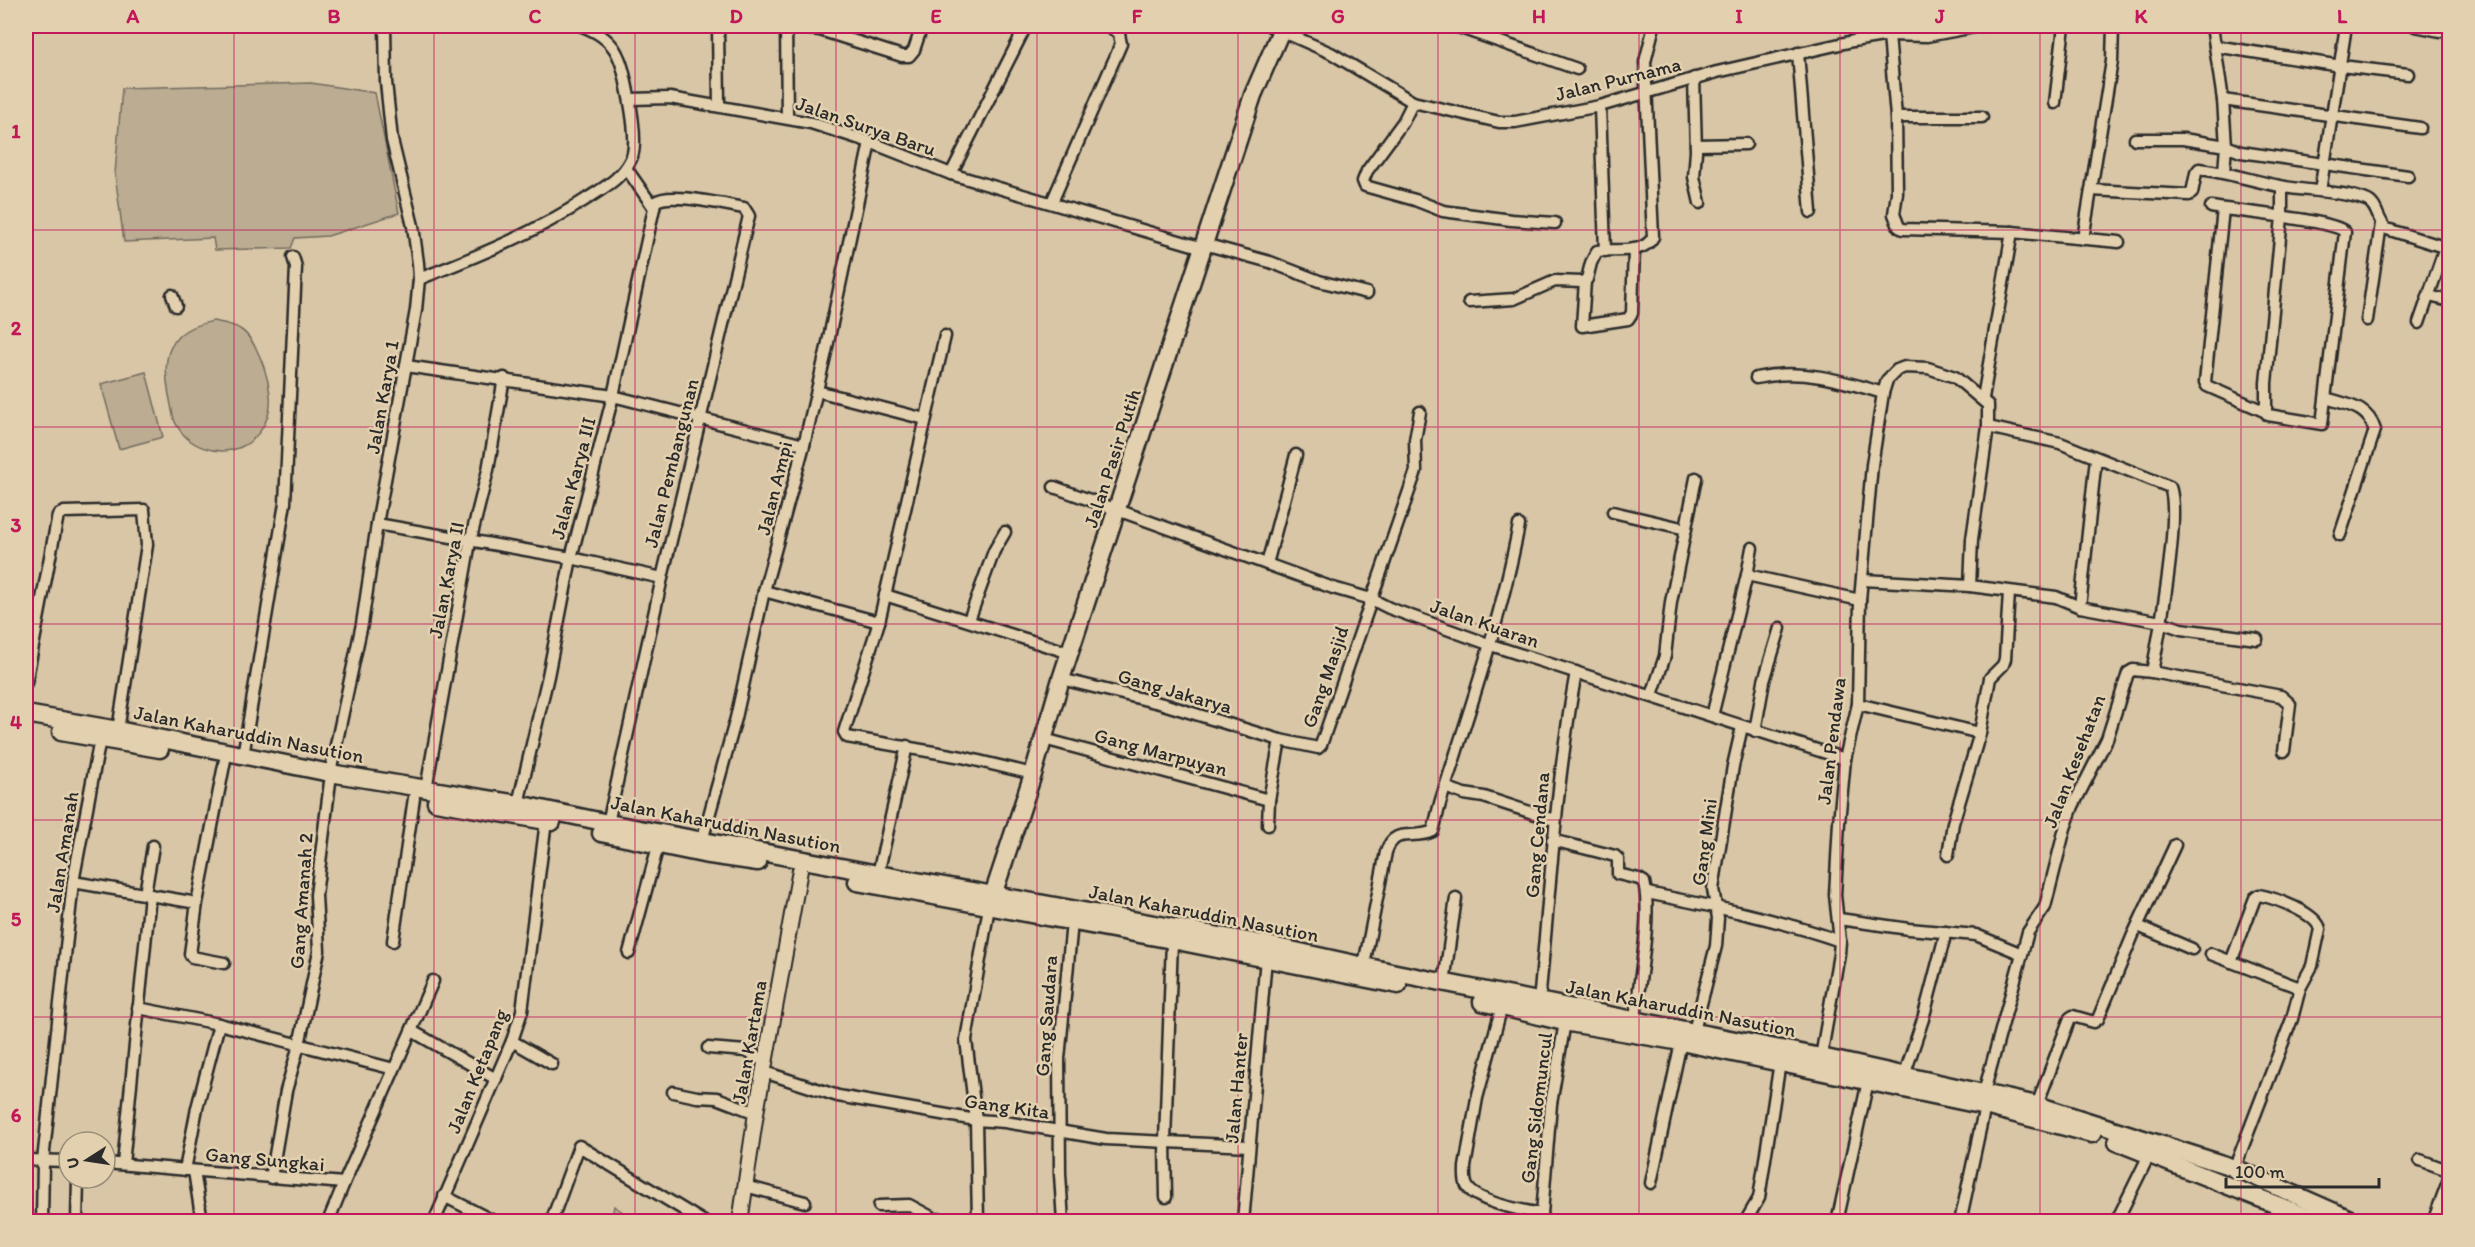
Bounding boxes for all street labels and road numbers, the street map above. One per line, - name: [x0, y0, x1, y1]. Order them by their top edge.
- street label: Jalan Purnama: [1553, 52, 1683, 106]
- street label: Jalan Surya Baru: [793, 91, 939, 161]
- street label: Jalan Karya 1: [360, 338, 404, 456]
- street label: Jalan Pembangunan: [638, 376, 704, 550]
- street label: Jalan Pasir Putih: [1078, 385, 1146, 530]
- street label: Jalan Karya III: [545, 414, 601, 542]
- street label: Jalan Ampi: [751, 439, 797, 537]
- street label: Jalan Karya II: [423, 520, 469, 640]
- street label: Jalan Kuaran: [1427, 593, 1543, 653]
- street label: Gang Masjid: [1296, 623, 1354, 731]
- street label: Gang Jakarya: [1115, 663, 1235, 719]
- street label: Jalan Pendawa: [1811, 676, 1851, 806]
- street label: Jalan Kesehatan: [2038, 691, 2110, 831]
- street label: Jalan Kaharuddin Nasution: [132, 700, 366, 768]
- street label: Gang Marpuyan: [1092, 723, 1230, 781]
- street label: Gang Cendana: [1520, 770, 1555, 899]
- street label: Jalan Amanah: [41, 790, 83, 914]
- street label: Jalan Kaharuddin Nasution: [609, 790, 843, 858]
- street label: Gang Mini: [1686, 797, 1722, 887]
- street label: Gang Amanah 2: [284, 832, 318, 970]
- street label: Jalan Kaharuddin Nasution: [1087, 879, 1321, 947]
- street label: Gang Saudara: [1030, 954, 1062, 1077]
- street label: Jalan Kaharuddin Nasution: [1564, 974, 1798, 1042]
- street label: Jalan Kartama: [726, 978, 772, 1106]
- street label: Jalan Ketapang: [441, 1005, 513, 1137]
- street label: Jalan Hanter: [1219, 1031, 1253, 1144]
- street label: Gang Sidomuncul: [1515, 1031, 1557, 1185]
- street label: Gang Kita: [963, 1088, 1052, 1124]
- street label: Gang Sungkai: [204, 1142, 326, 1176]

